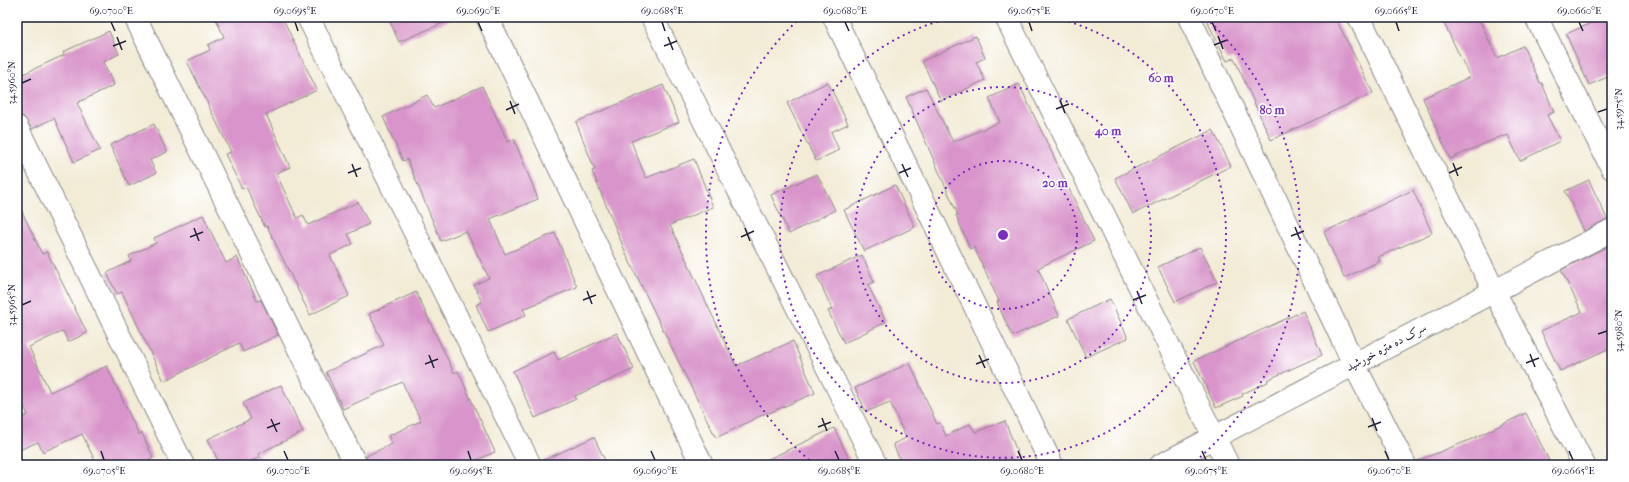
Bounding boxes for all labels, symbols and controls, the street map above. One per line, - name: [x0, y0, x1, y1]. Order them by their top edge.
- text: 69.0700°E: [89, 5, 133, 17]
- text: 69.0695°E: [274, 5, 316, 17]
- text: 69.0690°E: [456, 5, 500, 17]
- text: 69.0685°E: [641, 5, 683, 17]
- text: 69.0680°E: [823, 5, 867, 17]
- text: 69.0675°E: [1008, 5, 1050, 17]
- text: 69.0670°E: [1190, 5, 1234, 17]
- text: 69.0665°E: [1374, 5, 1418, 17]
- text: 69.0660°E: [1557, 5, 1601, 17]
- text: 34.5960°N: [6, 61, 18, 105]
- text: 60 m: [1148, 71, 1175, 85]
- text: 34.5975°N: [1613, 88, 1625, 130]
- text: 80 m: [1259, 103, 1286, 117]
- text: 40 m: [1094, 124, 1122, 139]
- text: 20 m: [1042, 176, 1069, 190]
- centre of rings: [996, 228, 1010, 242]
- text: 34.5965°N: [6, 283, 18, 326]
- text: 34.5980°N: [1613, 309, 1625, 353]
- street label: سرک ده متره خورشید: [1343, 320, 1429, 375]
- text: 69.0705°E: [83, 465, 125, 477]
- text: 69.0700°E: [266, 465, 310, 477]
- text: 69.0695°E: [450, 465, 492, 477]
- text: 69.0690°E: [633, 465, 677, 477]
- text: 69.0685°E: [818, 465, 860, 477]
- text: 69.0680°E: [1000, 465, 1044, 477]
- text: 69.0675°E: [1185, 465, 1227, 477]
- text: 69.0670°E: [1367, 465, 1411, 477]
- text: 69.0665°E: [1551, 465, 1595, 477]

